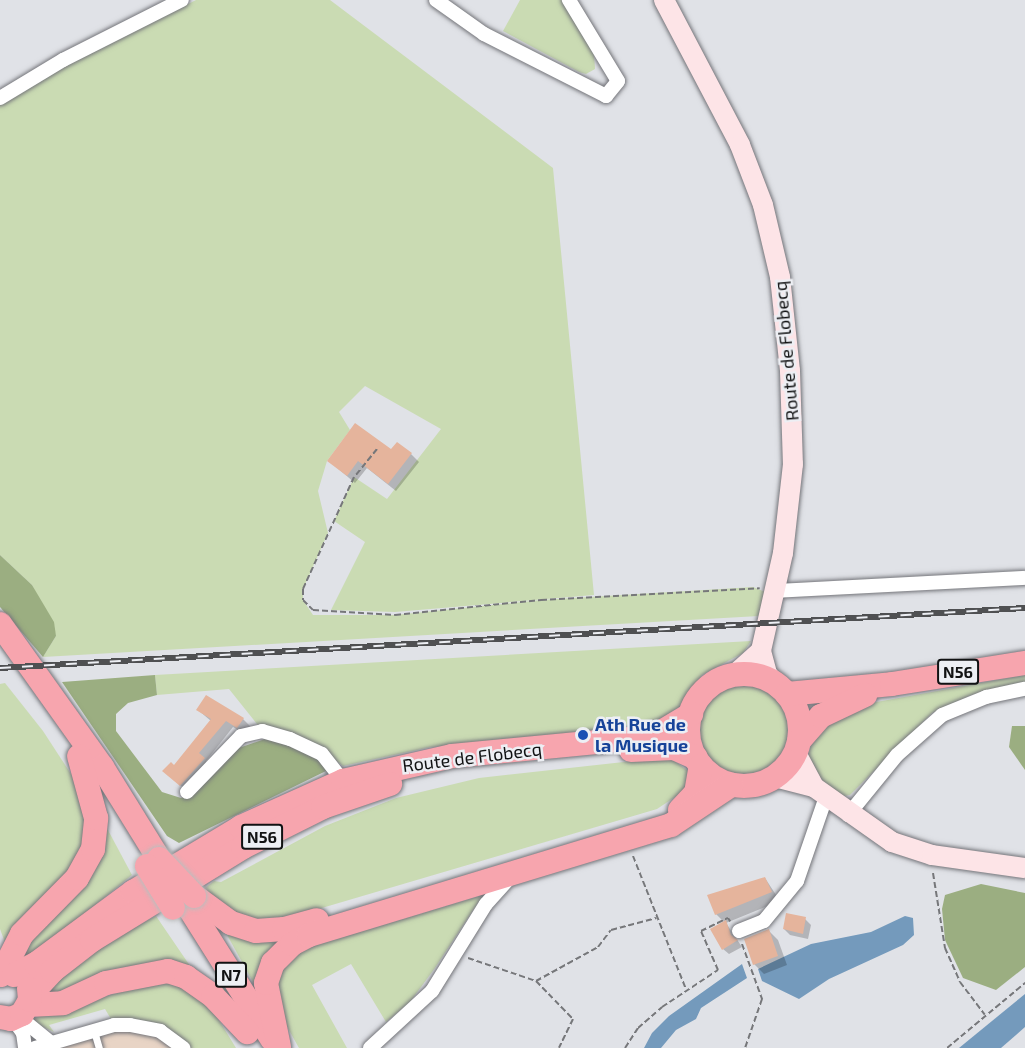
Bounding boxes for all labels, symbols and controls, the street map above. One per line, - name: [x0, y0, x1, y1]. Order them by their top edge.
- street label: Route de Flobecq: [769, 280, 803, 422]
- road number: N56: [937, 659, 979, 685]
- place label: Ath Rue de la Musique: [595, 714, 688, 756]
- marker: Ath Rue de la Musique: [576, 728, 590, 742]
- street label: Route de Flobecq: [401, 738, 543, 776]
- road number: N56: [241, 824, 283, 850]
- road number: N7: [214, 962, 248, 988]

